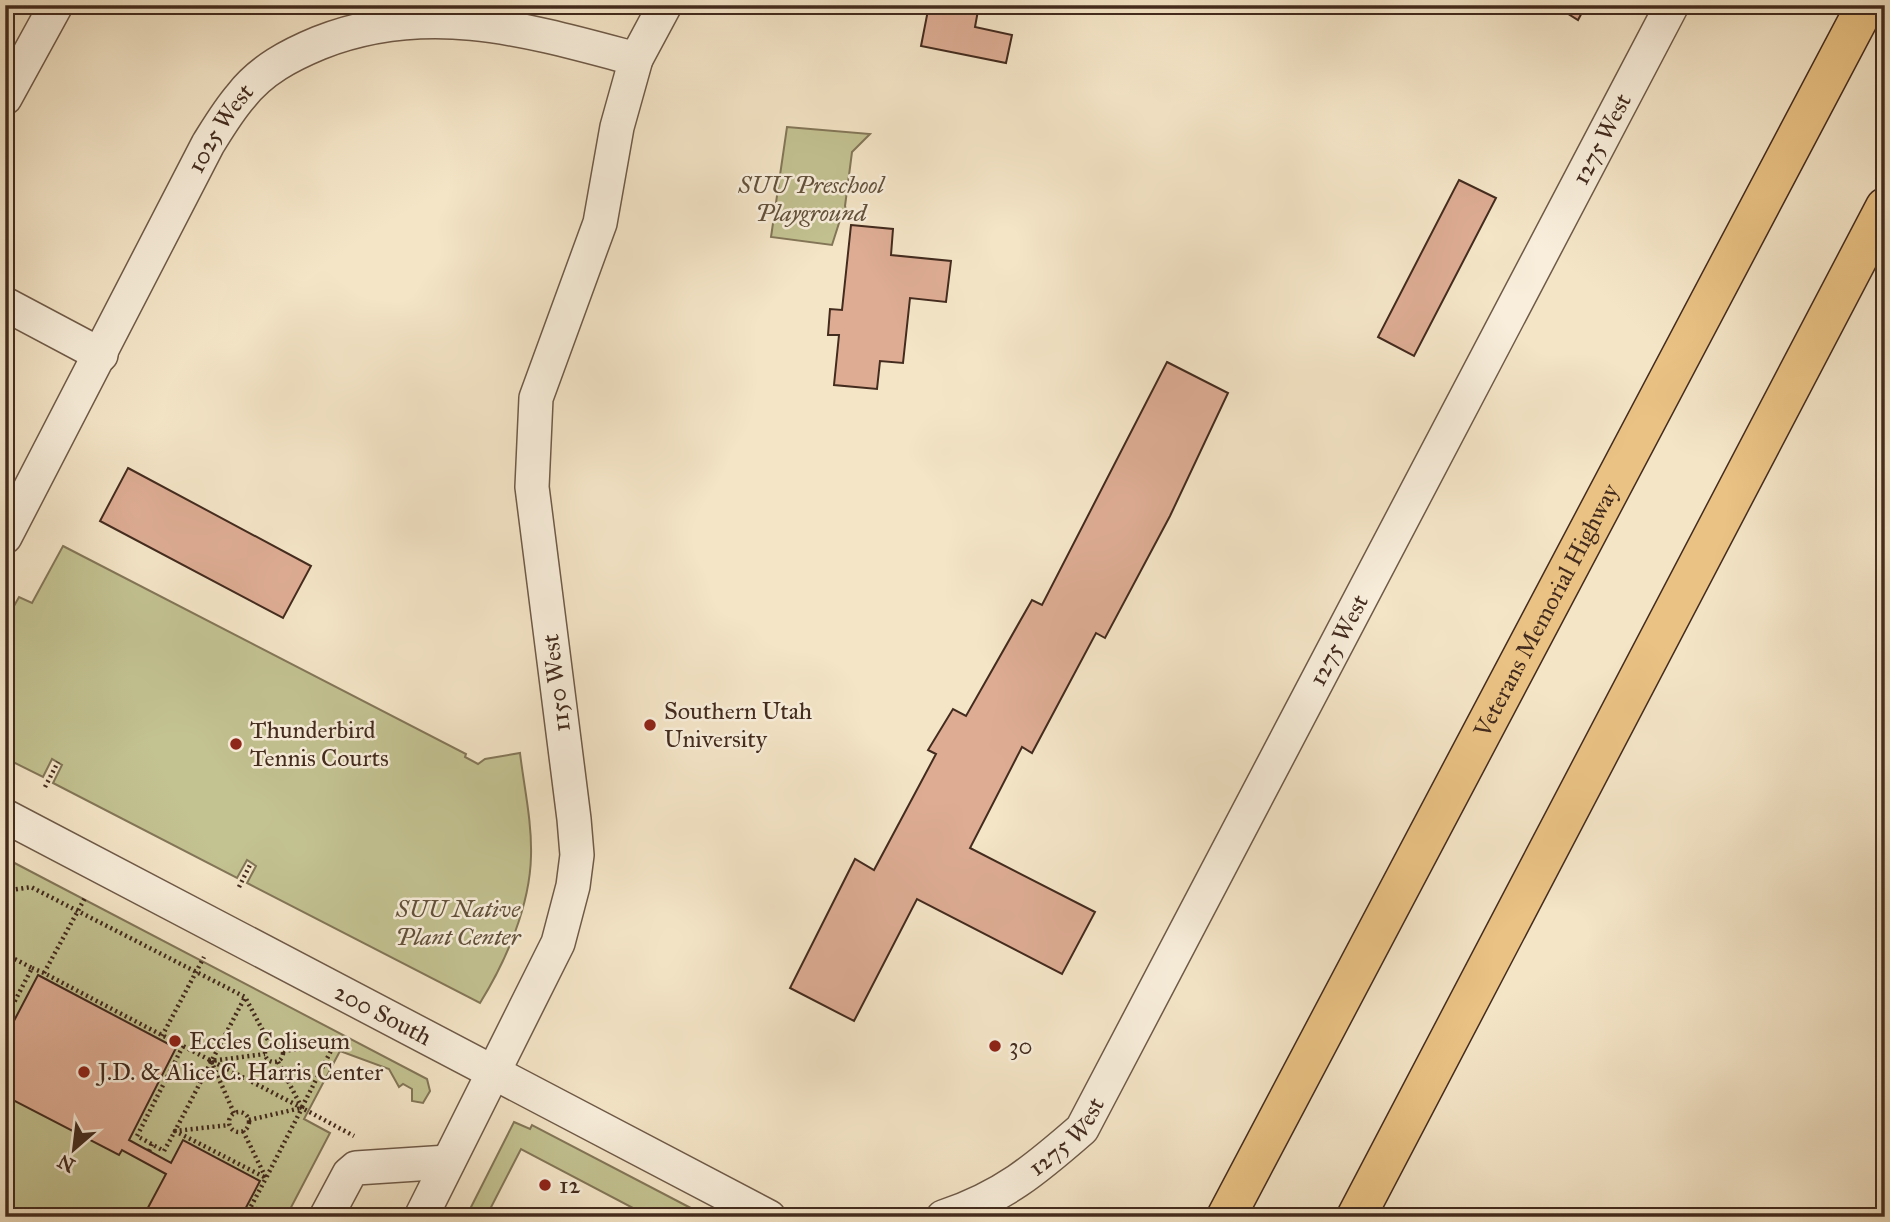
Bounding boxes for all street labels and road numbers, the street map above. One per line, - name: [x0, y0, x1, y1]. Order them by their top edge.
- street label: 1025 West: [181, 77, 260, 178]
- street label: 1275 West: [1565, 88, 1638, 190]
- street label: Veterans Memorial Highway: [1467, 478, 1626, 743]
- street label: 1275 West: [1302, 589, 1375, 691]
- street label: 1150 West: [535, 632, 577, 734]
- street label: 200 South: [329, 977, 437, 1052]
- street label: 1275 West: [1023, 1092, 1111, 1183]

